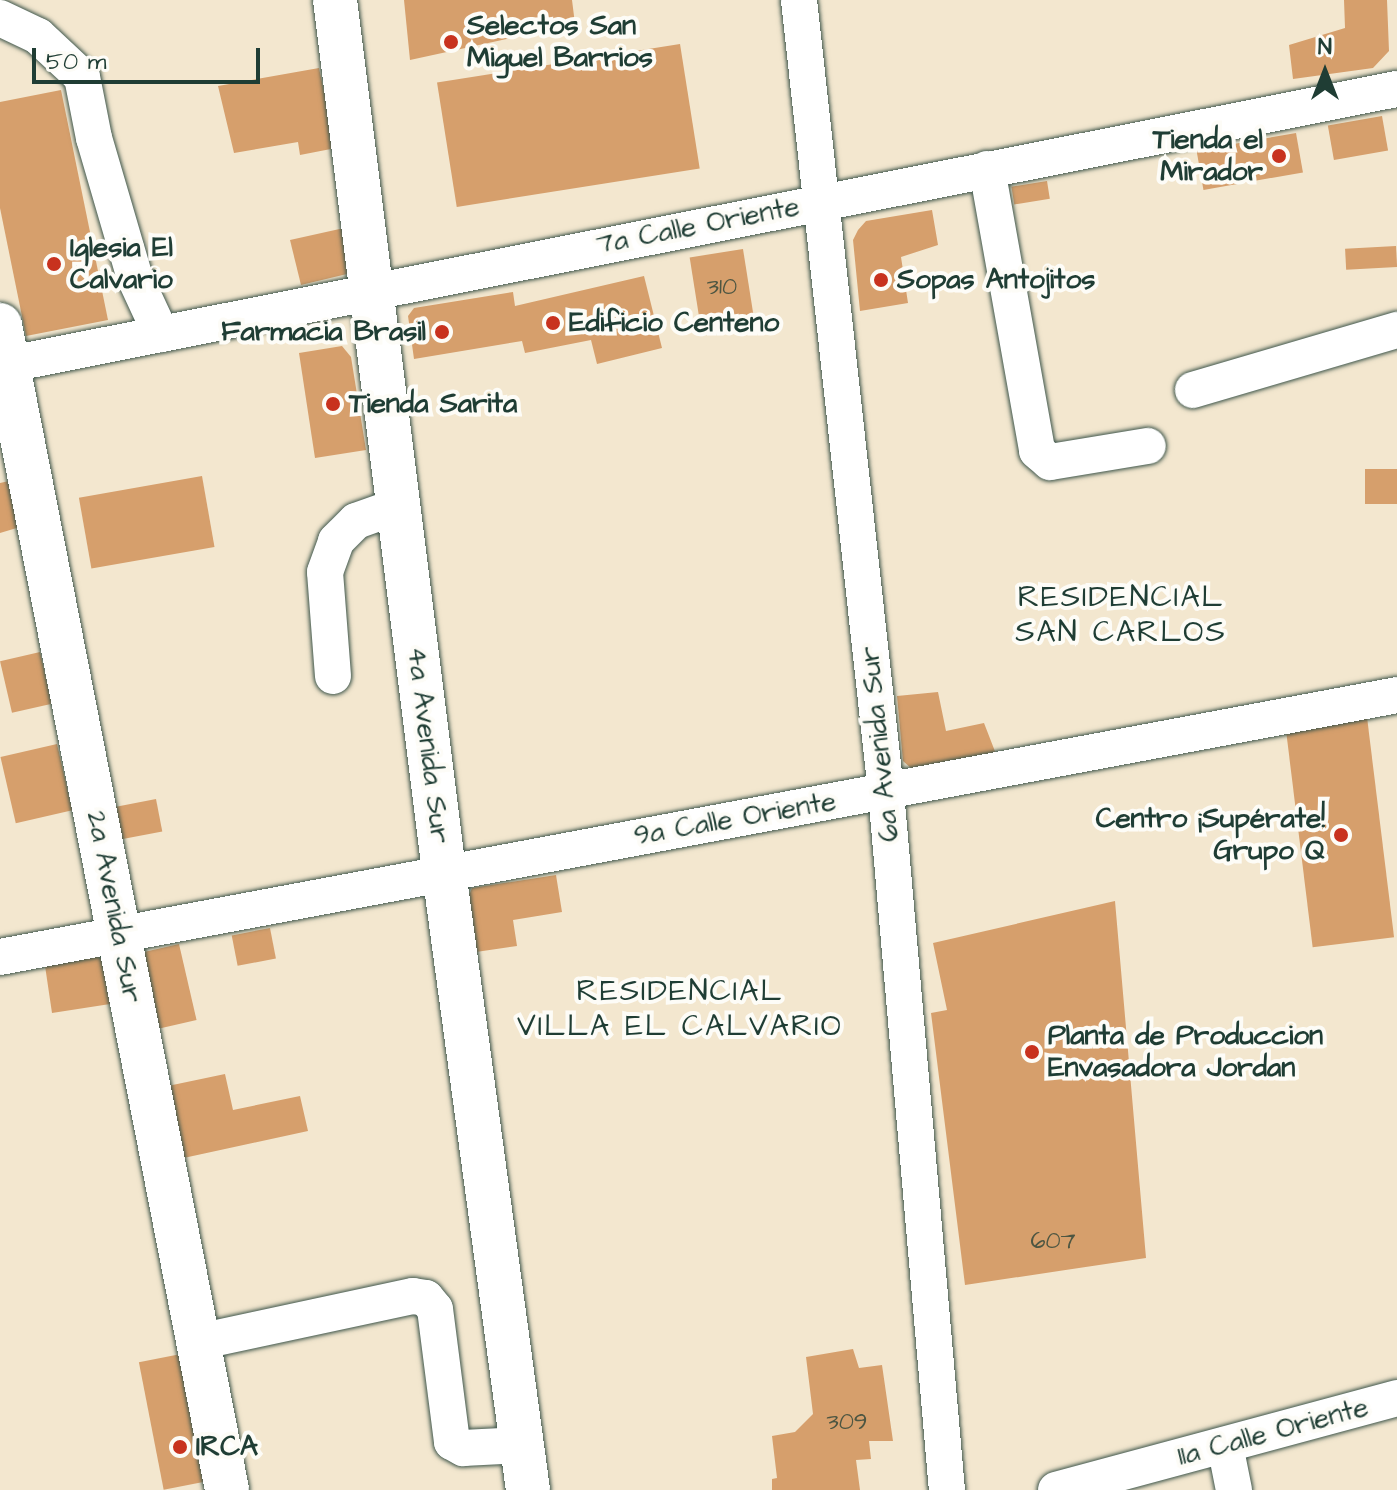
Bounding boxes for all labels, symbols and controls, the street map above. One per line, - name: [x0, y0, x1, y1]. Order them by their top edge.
- place label: Selectos San Miguel Barrios: [467, 9, 653, 75]
- scale bar: [36, 32, 264, 82]
- north arrow: [1285, 32, 1365, 112]
- text: N: [1318, 32, 1332, 63]
- marker: Selectos San Miguel Barrios: [442, 33, 460, 51]
- text: 50 m: [46, 45, 106, 79]
- place label: Tienda el Mirador: [1153, 123, 1263, 189]
- marker: Tienda el Mirador: [1270, 147, 1288, 165]
- street label: 7a Calle Oriente: [594, 190, 802, 262]
- place label: Iglesia El Calvario: [70, 231, 173, 297]
- marker: Iglesia El Calvario: [45, 255, 63, 273]
- place label: Sopas Antojitos: [897, 263, 1095, 297]
- marker: Sopas Antojitos: [872, 271, 890, 289]
- house number: 310: [707, 274, 737, 302]
- place label: Edificio Centeno: [569, 306, 779, 340]
- marker: Edificio Centeno: [544, 314, 562, 332]
- place label: Farmacia Brasil: [221, 315, 426, 349]
- marker: Farmacia Brasil: [433, 323, 451, 341]
- place label: Tienda Sarita: [349, 387, 517, 421]
- marker: Tienda Sarita: [324, 395, 342, 413]
- district label: RESIDENCIAL SAN CARLOS: [1015, 579, 1227, 650]
- street label: 4a Avenida Sur: [399, 645, 457, 845]
- street label: 6a Avenida Sur: [853, 645, 907, 843]
- street label: 9a Calle Oriente: [631, 785, 839, 853]
- place label: Centro ¡Supérate! Grupo Q: [1096, 802, 1325, 868]
- street label: 2a Avenida Sur: [79, 808, 149, 1006]
- marker: Centro ¡Supérate! Grupo Q: [1332, 826, 1350, 844]
- district label: RESIDENCIAL VILLA EL CALVARIO: [517, 973, 843, 1044]
- place label: Planta de Produccion Envasadora Jordan: [1048, 1019, 1323, 1085]
- marker: Planta de Produccion Envasadora Jordan: [1023, 1043, 1041, 1061]
- house number: 607: [1031, 1228, 1075, 1256]
- street label: 11a Calle Oriente: [1174, 1390, 1372, 1474]
- house number: 309: [826, 1409, 868, 1437]
- place label: IRCA: [196, 1430, 258, 1464]
- marker: IRCA: [171, 1438, 189, 1456]

